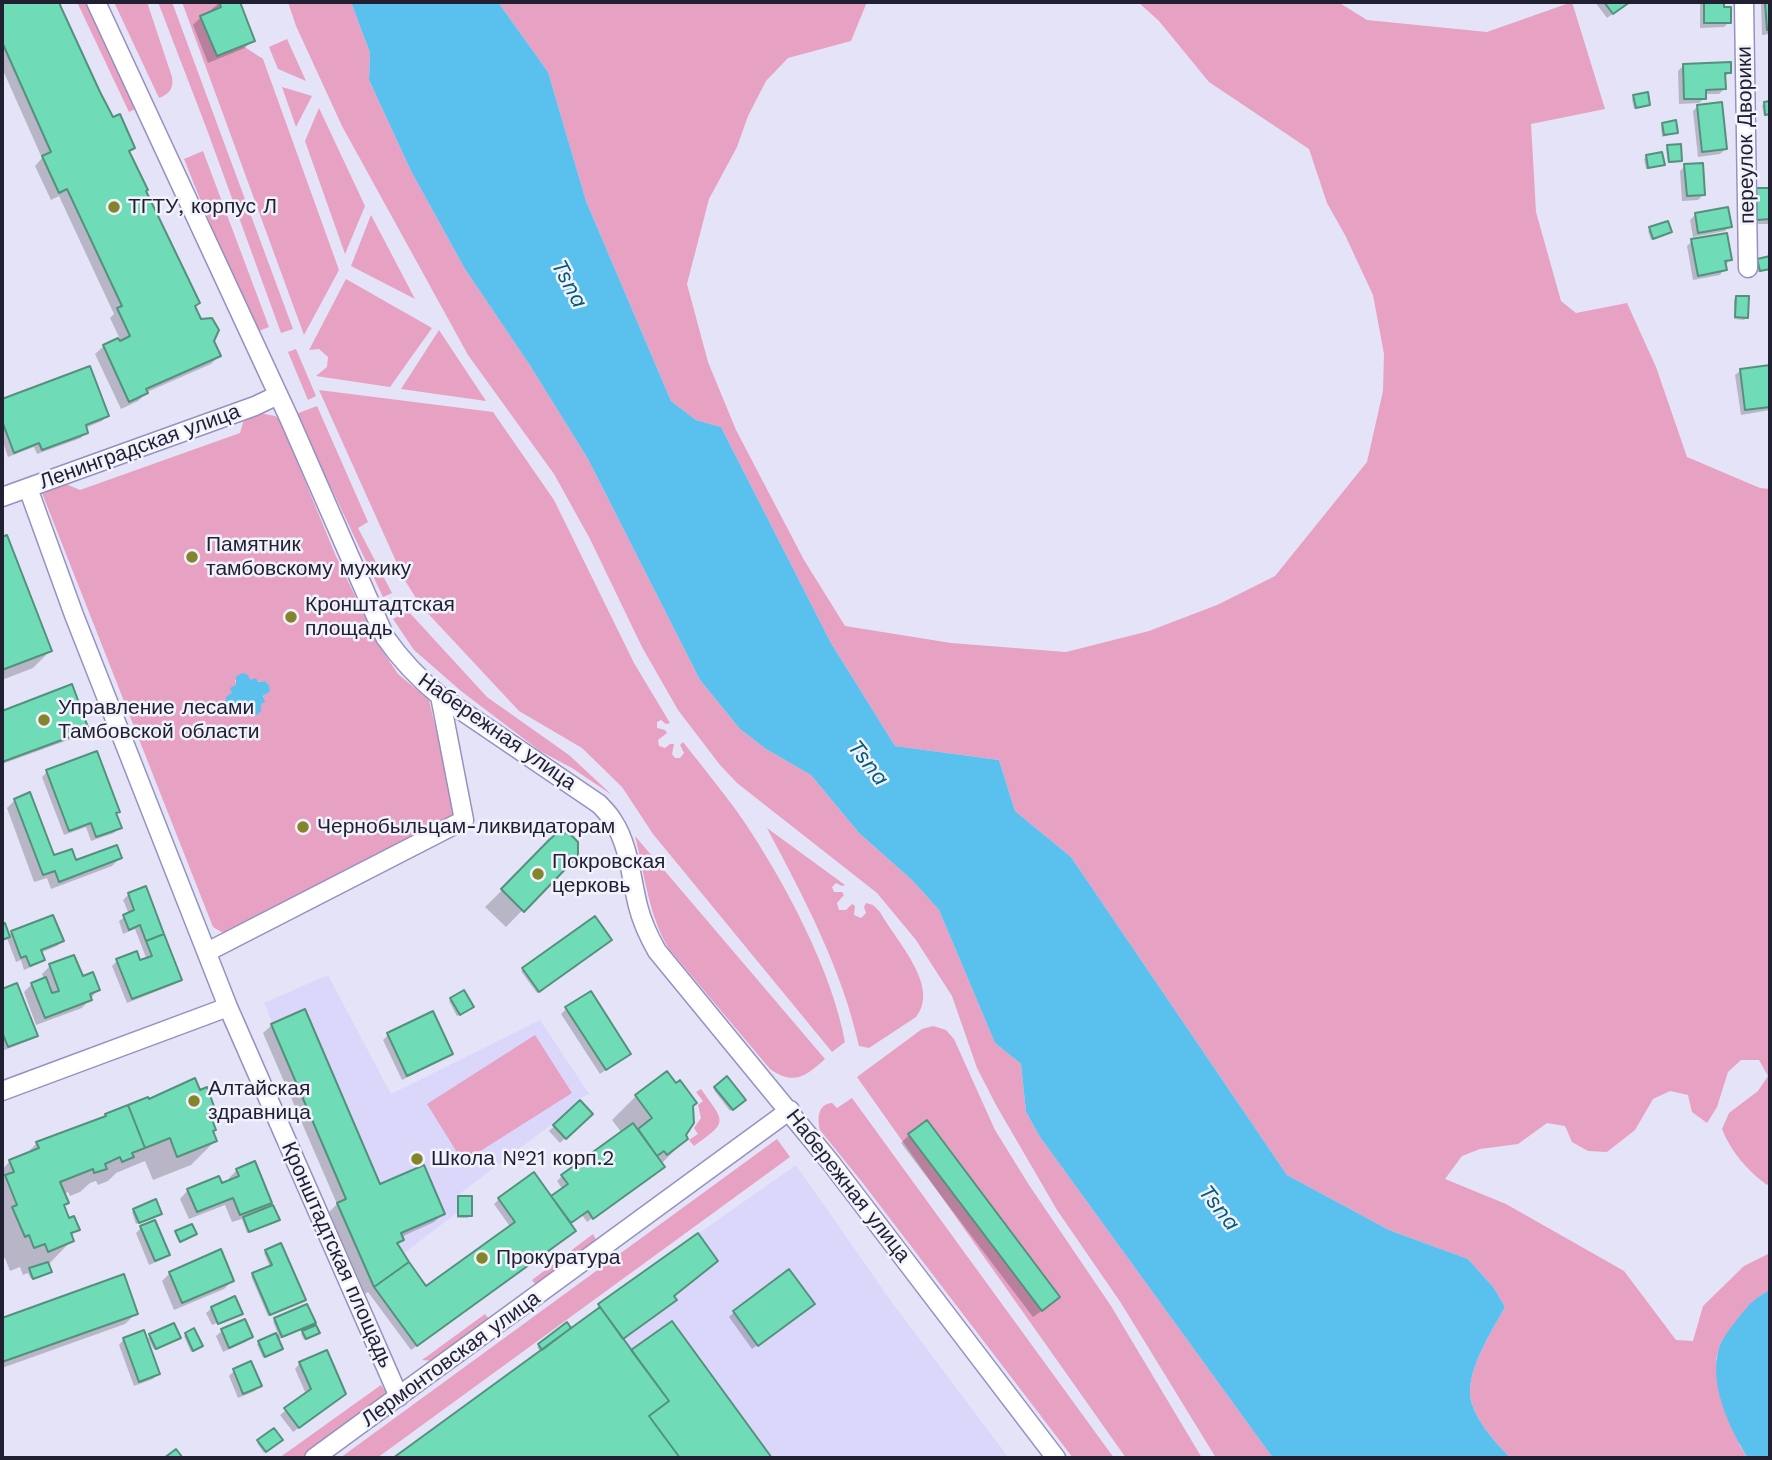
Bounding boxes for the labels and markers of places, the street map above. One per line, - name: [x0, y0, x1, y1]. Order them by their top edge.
- place label: ТГТУ, корпус Л: [128, 194, 277, 220]
- marker: ТГТУ, корпус Л: [106, 199, 122, 215]
- place label: Памятник тамбовскому мужику: [206, 532, 411, 582]
- marker: Памятник тамбовскому мужику: [184, 549, 200, 565]
- place label: Кронштадтская площадь: [305, 592, 455, 642]
- marker: Кронштадтская площадь: [283, 609, 299, 625]
- place label: Управление лесами Тамбовской области: [58, 695, 259, 745]
- marker: Управление лесами Тамбовской области: [36, 712, 52, 728]
- place label: Чернобыльцам-ликвидаторам: [317, 814, 615, 840]
- marker: Чернобыльцам-ликвидаторам: [295, 819, 311, 835]
- place label: Покровская церковь: [552, 849, 665, 899]
- marker: Покровская церковь: [530, 866, 546, 882]
- place label: Алтайская здравница: [208, 1076, 311, 1126]
- marker: Алтайская здравница: [186, 1093, 202, 1109]
- place label: Школа №21 корп.2: [431, 1146, 615, 1172]
- marker: Школа №21 корп.2: [409, 1151, 425, 1167]
- place label: Прокуратура: [496, 1245, 621, 1271]
- marker: Прокуратура: [474, 1250, 490, 1266]

